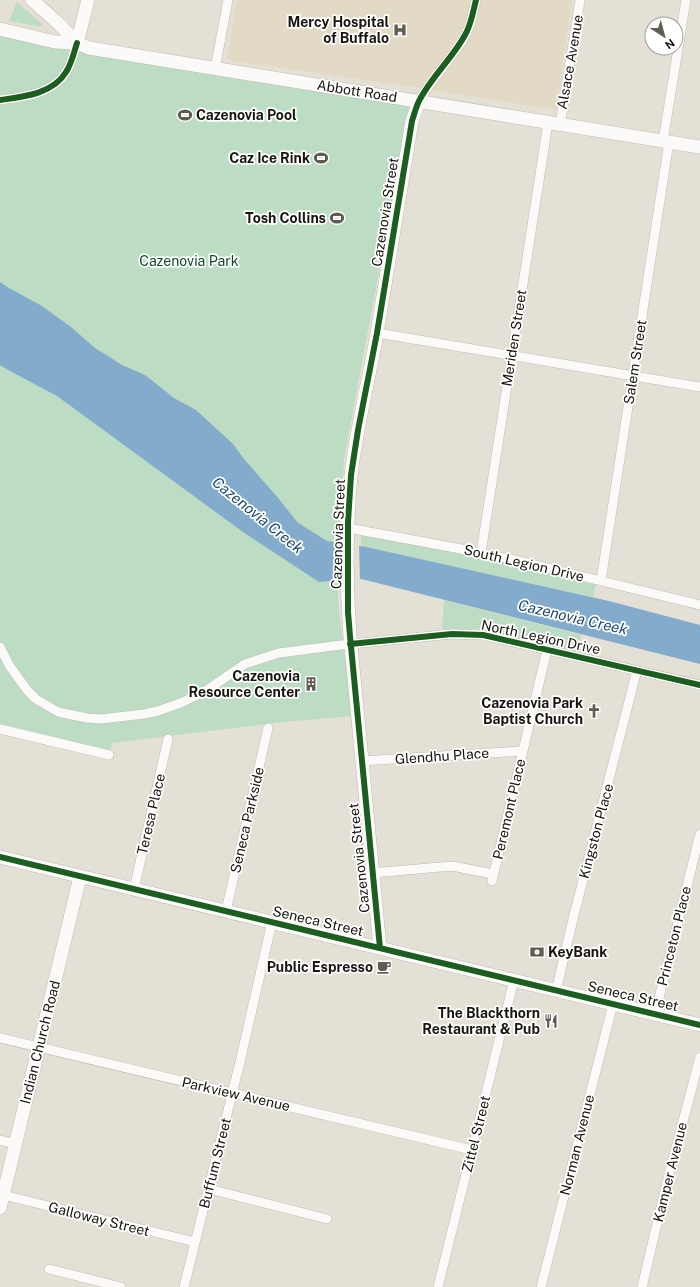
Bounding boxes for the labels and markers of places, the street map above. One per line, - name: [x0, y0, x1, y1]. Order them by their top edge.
- place label: Mercy Hospital of Buffalo: [288, 14, 389, 46]
- hospital icon: Mercy Hospital of Buffalo: [392, 22, 408, 38]
- sports icon: Cazenovia Pool: [177, 107, 193, 123]
- place label: Cazenovia Pool: [196, 107, 297, 123]
- place label: Caz Ice Rink: [229, 150, 310, 166]
- sports icon: Caz Ice Rink: [313, 150, 329, 166]
- place label: Tosh Collins: [245, 210, 326, 226]
- sports icon: Tosh Collins: [329, 210, 345, 226]
- place label: Cazenovia Resource Center: [189, 668, 300, 700]
- building icon: Cazenovia Resource Center: [303, 676, 319, 692]
- place label: Cazenovia Park Baptist Church: [481, 695, 583, 727]
- church icon: Cazenovia Park Baptist Church: [586, 703, 602, 719]
- bank icon: KeyBank: [529, 944, 545, 960]
- place label: KeyBank: [548, 944, 607, 960]
- place label: Public Espresso: [267, 959, 373, 975]
- cafe icon: Public Espresso: [376, 959, 392, 975]
- place label: The Blackthorn Restaurant & Pub: [422, 1005, 540, 1037]
- restaurant icon: The Blackthorn Restaurant & Pub: [543, 1013, 559, 1029]

